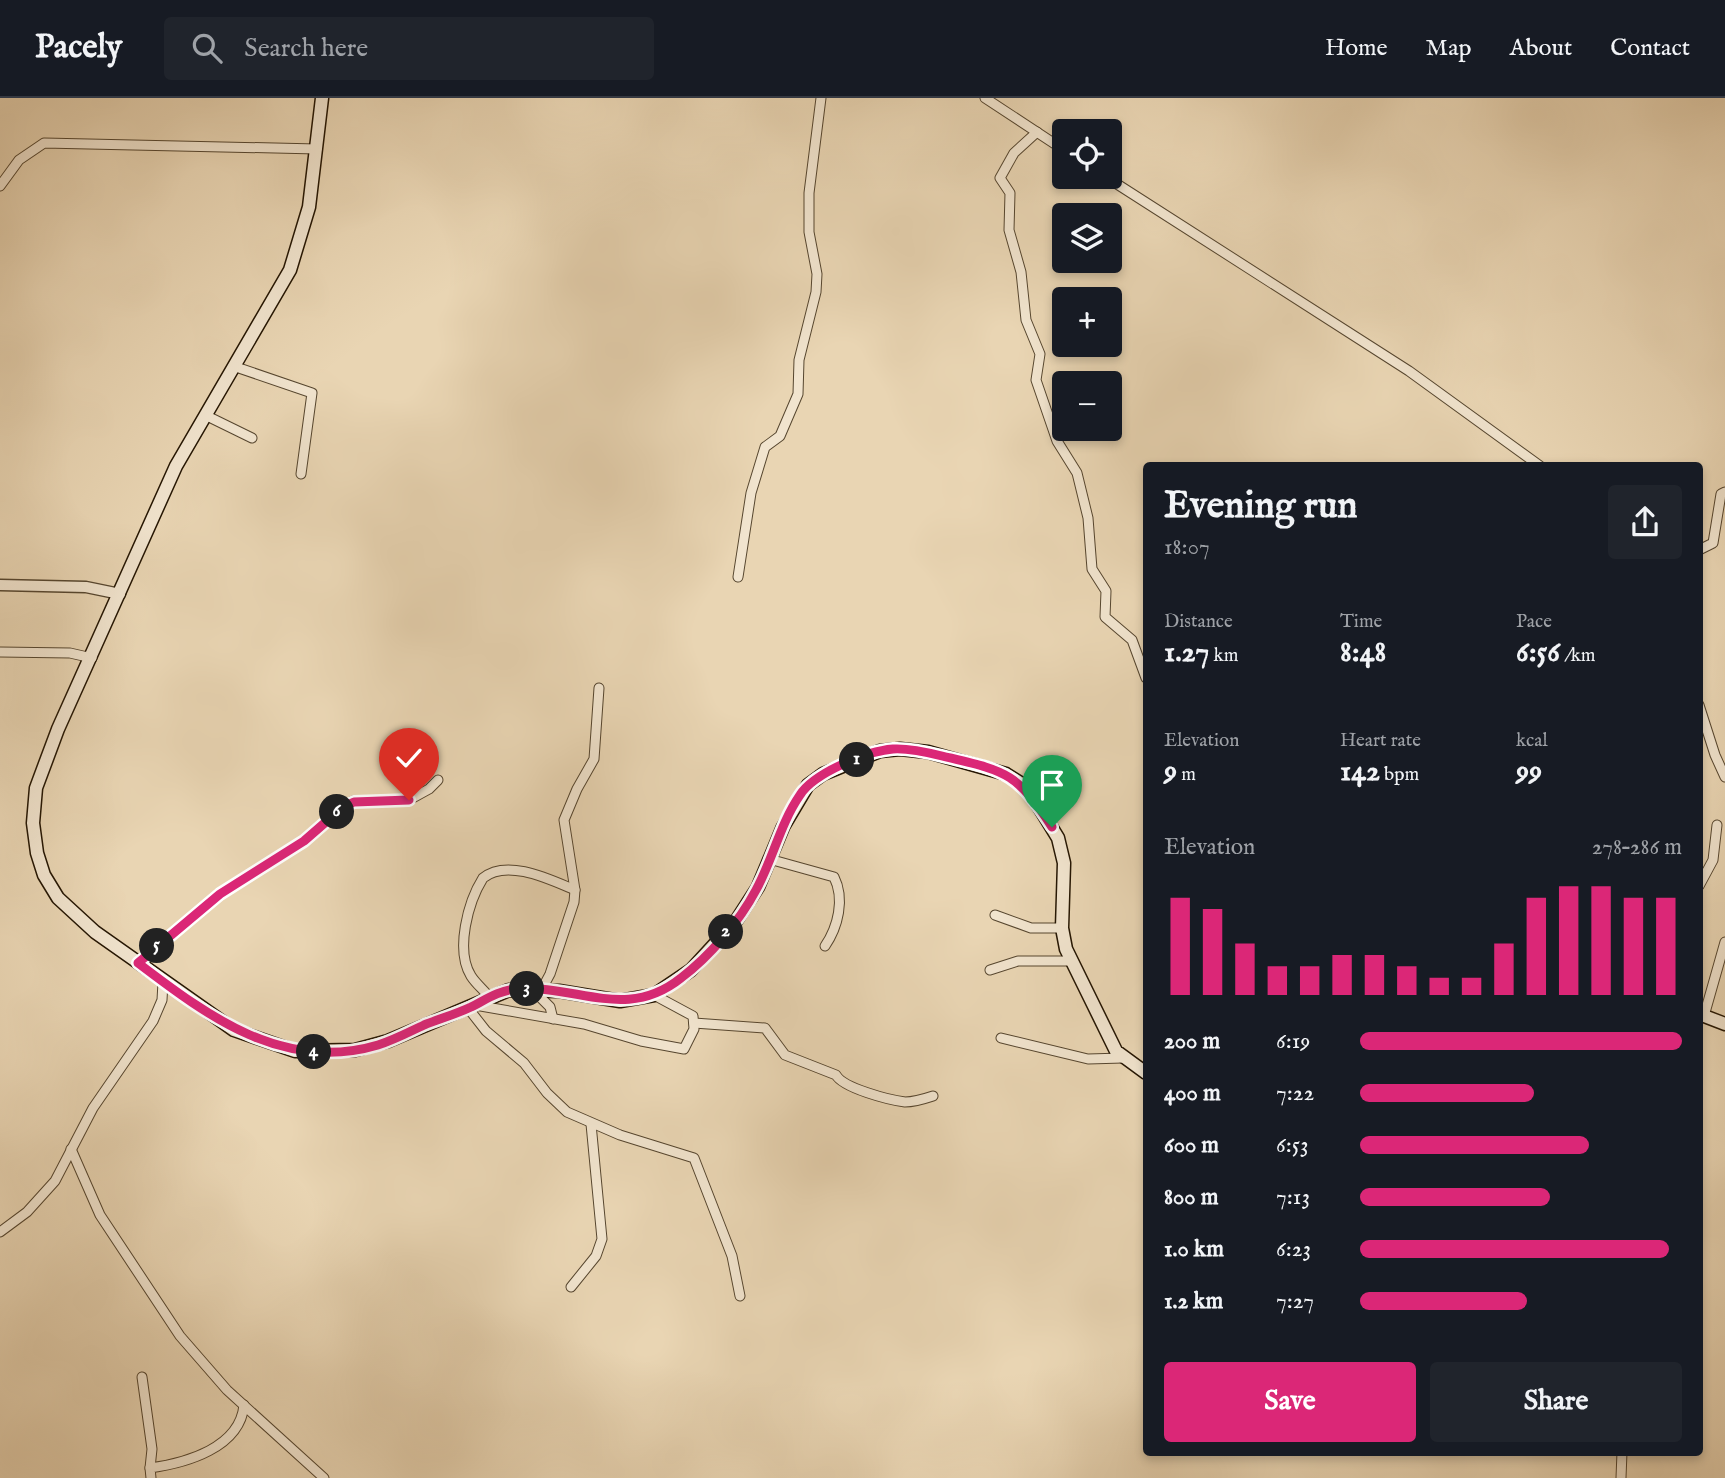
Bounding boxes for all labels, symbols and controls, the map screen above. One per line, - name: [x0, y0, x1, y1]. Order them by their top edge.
- search box: [164, 17, 654, 80]
- text: Pacely: [35, 27, 122, 69]
- icon: search: [188, 29, 226, 67]
- text: Search here: [244, 32, 368, 65]
- text: Home: [1325, 33, 1388, 64]
- text: Map: [1426, 33, 1472, 64]
- text: About: [1510, 33, 1572, 64]
- text: Contact: [1610, 33, 1690, 64]
- map controls: [1052, 119, 1122, 441]
- button: locate: [1052, 119, 1122, 189]
- button: layers: [1052, 203, 1122, 273]
- button: +: [1052, 287, 1122, 357]
- button: −: [1052, 371, 1122, 441]
- text: Evening run: [1164, 483, 1358, 531]
- button: share: [1608, 485, 1682, 559]
- text: 18:07: [1164, 533, 1210, 562]
- text: Distance: [1164, 610, 1233, 634]
- text: Time: [1340, 610, 1382, 634]
- text: Pace: [1516, 610, 1552, 634]
- text: 1.27: [1164, 634, 1209, 672]
- text: 8:48: [1340, 634, 1386, 672]
- text: 6:56: [1516, 634, 1560, 672]
- text: km: [1209, 644, 1238, 668]
- text: /km: [1560, 644, 1595, 668]
- pin: [379, 728, 439, 800]
- text: Elevation: [1164, 729, 1239, 753]
- text: Heart rate: [1340, 729, 1421, 753]
- text: kcal: [1516, 729, 1548, 753]
- icon: check: [390, 739, 428, 777]
- pin: 1: [840, 742, 874, 778]
- text: 1: [853, 747, 860, 771]
- text: 9: [1164, 753, 1177, 791]
- text: 142: [1340, 753, 1380, 791]
- text: 99: [1516, 753, 1542, 791]
- pin: [1022, 755, 1082, 827]
- text: m: [1177, 763, 1196, 787]
- text: bpm: [1380, 763, 1419, 787]
- icon: arrive: [1033, 766, 1071, 804]
- pin: 6: [320, 794, 354, 830]
- text: 6: [332, 799, 341, 823]
- text: Elevation: [1164, 833, 1255, 862]
- text: 278–286 m: [1592, 833, 1682, 862]
- pin: 2: [708, 914, 744, 950]
- text: 2: [721, 919, 730, 943]
- pin: 5: [140, 928, 174, 964]
- text: 5: [153, 933, 160, 957]
- pin: 3: [510, 972, 544, 1006]
- text: 3: [523, 976, 530, 1000]
- text: 200 m: [1164, 1027, 1220, 1056]
- text: 6:19: [1276, 1027, 1310, 1056]
- pin: 4: [296, 1034, 332, 1070]
- text: 4: [309, 1039, 318, 1063]
- text: 400 m: [1164, 1079, 1221, 1108]
- text: 7:22: [1276, 1079, 1314, 1108]
- text: 600 m: [1164, 1131, 1219, 1160]
- text: 6:53: [1276, 1131, 1309, 1160]
- text: 800 m: [1164, 1183, 1218, 1212]
- text: 7:13: [1276, 1183, 1310, 1212]
- text: 1.0 km: [1164, 1235, 1224, 1264]
- text: 6:23: [1276, 1235, 1311, 1264]
- text: 1.2 km: [1164, 1287, 1223, 1316]
- text: 7:27: [1276, 1287, 1314, 1316]
- button: Save: [1164, 1362, 1416, 1442]
- button: Share: [1430, 1362, 1682, 1442]

